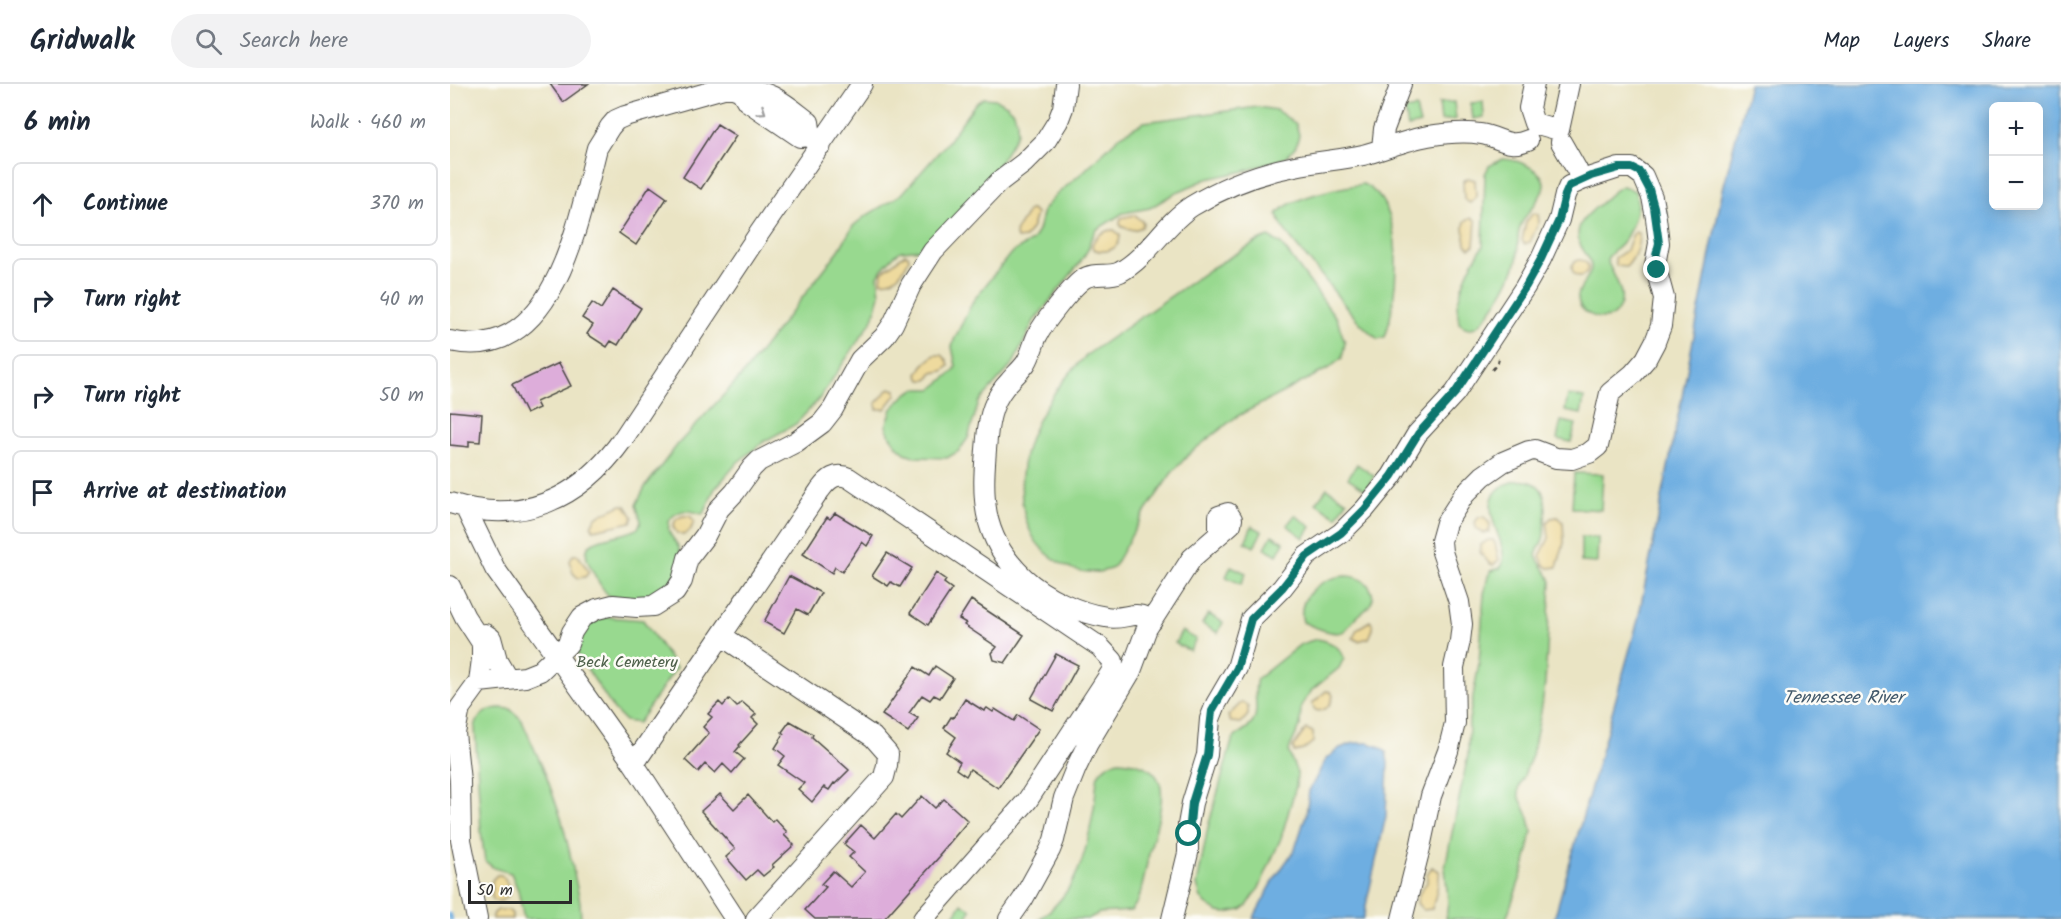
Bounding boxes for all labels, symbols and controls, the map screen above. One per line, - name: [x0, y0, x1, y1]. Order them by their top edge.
- search box: [171, 14, 591, 68]
- text: Gridwalk: [30, 19, 135, 64]
- text: Search here: [240, 24, 348, 59]
- icon: search: [192, 25, 225, 58]
- text: Map: [1823, 25, 1860, 58]
- text: Layers: [1893, 25, 1949, 58]
- text: Share: [1982, 25, 2031, 58]
- text: 6 min: [24, 102, 91, 144]
- map controls: [1989, 102, 2043, 210]
- button: +: [1989, 102, 2043, 156]
- one-way arrow: [756, 104, 767, 115]
- text: Walk · 460 m: [310, 107, 426, 139]
- button: −: [1989, 156, 2043, 210]
- text: Continue: [83, 187, 168, 222]
- icon: ahead: [26, 188, 59, 221]
- text: 370 m: [369, 188, 424, 220]
- route end: [1643, 256, 1669, 282]
- text: Turn right: [83, 283, 181, 318]
- icon: right: [26, 284, 59, 317]
- text: 40 m: [379, 284, 424, 316]
- text: Turn right: [83, 379, 181, 414]
- icon: right: [26, 380, 59, 413]
- text: 50 m: [379, 380, 424, 412]
- text: Arrive at destination: [83, 475, 286, 510]
- icon: arrive: [26, 476, 59, 509]
- park label: Beck Cemetery: [576, 650, 678, 675]
- water label: Tennessee River: [1783, 684, 1907, 713]
- route start: [1175, 820, 1201, 846]
- scale bar: [468, 877, 572, 904]
- text: 50 m: [477, 878, 513, 903]

